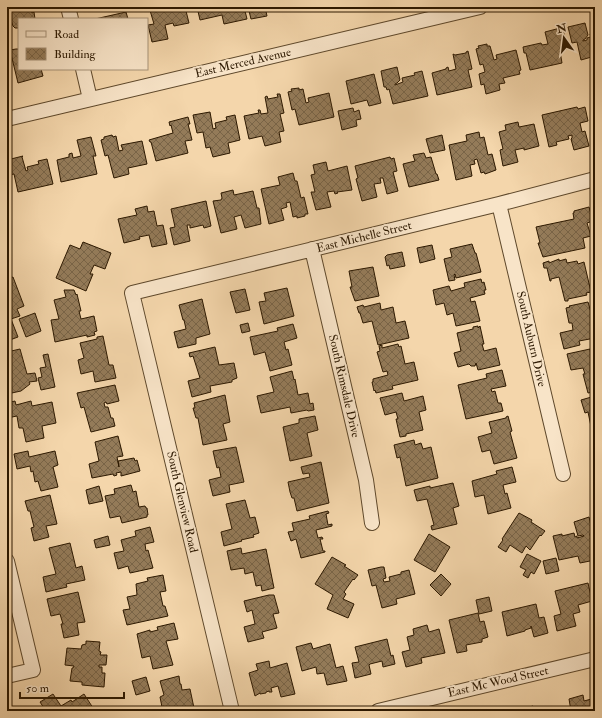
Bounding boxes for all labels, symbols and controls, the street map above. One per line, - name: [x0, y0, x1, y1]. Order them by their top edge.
- legend: [18, 18, 148, 70]
- north arrow: [544, 18, 584, 58]
- text: N: [554, 21, 569, 37]
- text: Road: [54, 27, 79, 42]
- street label: East Merced Avenue: [194, 45, 292, 81]
- text: Building: [54, 47, 97, 62]
- street label: East Michelle Street: [315, 218, 413, 256]
- street label: South Auburn Drive: [513, 290, 549, 388]
- street label: South Rimsdale Drive: [325, 333, 363, 439]
- street label: South Glenview Road: [163, 450, 201, 554]
- street label: East Mc Wood Street: [446, 663, 550, 701]
- scale bar: [20, 674, 124, 700]
- text: 50 m: [26, 681, 50, 696]

